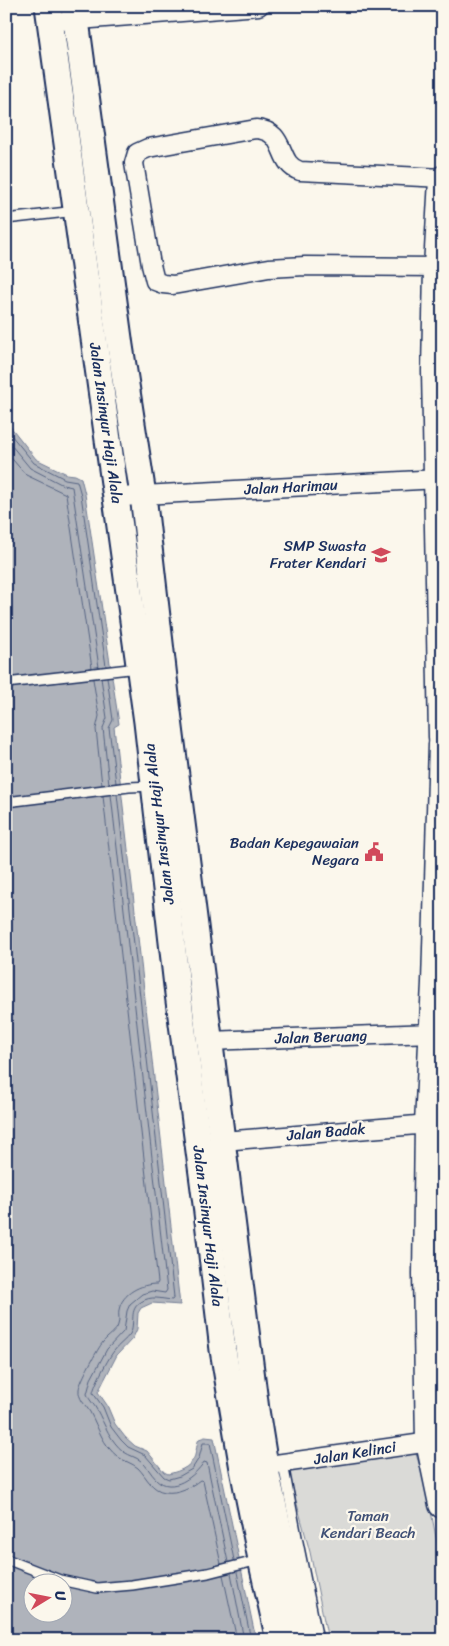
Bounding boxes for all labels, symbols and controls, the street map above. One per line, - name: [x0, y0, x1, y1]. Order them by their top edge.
- street label: Jalan Insinyur Haji Alala: [82, 340, 130, 505]
- street label: Jalan Harimau: [242, 472, 339, 502]
- place label: SMP Swasta Frater Kendari: [270, 533, 367, 576]
- school or university icon: SMP Swasta Frater Kendari: [370, 544, 392, 566]
- street label: Jalan Insinyur Haji Alala: [136, 742, 182, 907]
- place label: Badan Kepegawaian Negara: [230, 830, 359, 873]
- public building icon: Badan Kepegawaian Negara: [363, 841, 385, 863]
- street label: Jalan Beruang: [273, 1022, 368, 1052]
- street label: Jalan Badak: [285, 1116, 367, 1148]
- street label: Jalan Insinyur Haji Alala: [185, 1143, 231, 1308]
- street label: Jalan Kelinci: [311, 1434, 399, 1472]
- park label: Taman Kendari Beach: [321, 1503, 415, 1546]
- north arrow: [22, 1574, 72, 1624]
- text: U: [47, 1589, 74, 1603]

